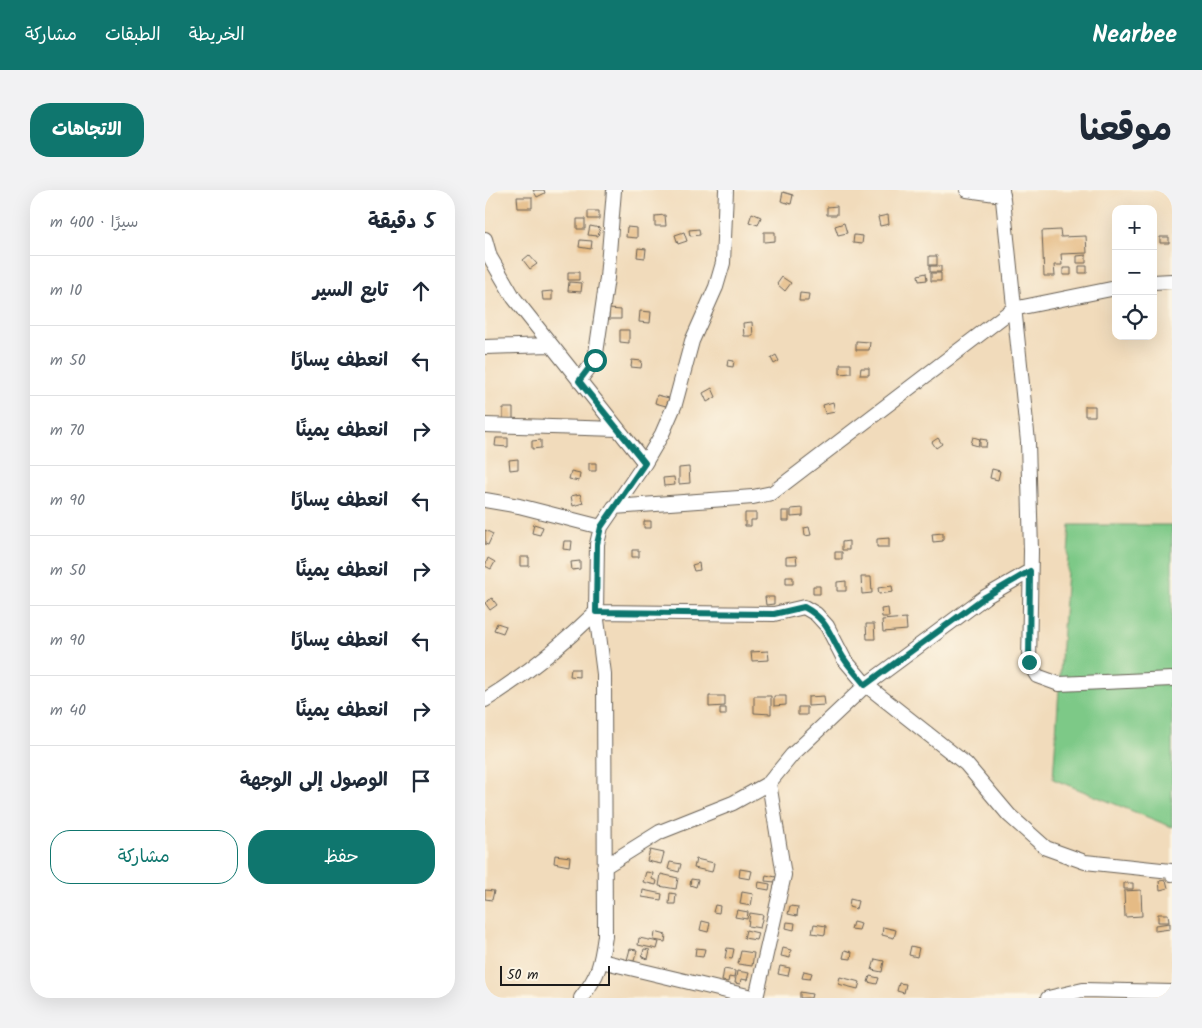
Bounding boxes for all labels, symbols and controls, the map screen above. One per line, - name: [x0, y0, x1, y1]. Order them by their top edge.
- text: Nearbee: [1092, 16, 1177, 55]
- text: مشاركة: [25, 21, 77, 50]
- text: الطبقات: [105, 21, 161, 50]
- text: الخريطة: [189, 21, 245, 50]
- button: الاتجاهات: [30, 103, 144, 157]
- text: موقعنا: [1079, 103, 1172, 159]
- map controls: [1112, 205, 1157, 340]
- button: +: [1112, 205, 1157, 250]
- text: 5 دقيقة: [368, 206, 435, 239]
- text: سيرًا · 400 m: [50, 210, 138, 235]
- button: −: [1112, 250, 1157, 295]
- text: تابع السير: [313, 276, 388, 306]
- icon: ahead: [407, 277, 435, 305]
- text: 10 m: [50, 278, 82, 303]
- button: locate: [1112, 295, 1157, 340]
- text: انعطف يسارًا: [291, 346, 388, 376]
- icon: left: [407, 347, 435, 375]
- text: 50 m: [50, 348, 86, 373]
- route start: [584, 349, 607, 372]
- text: انعطف يمينًا: [296, 416, 388, 446]
- icon: right: [407, 417, 435, 445]
- text: 70 m: [50, 418, 85, 443]
- text: انعطف يسارًا: [291, 486, 388, 516]
- icon: left: [407, 487, 435, 515]
- text: 90 m: [50, 488, 85, 513]
- text: انعطف يمينًا: [296, 556, 388, 586]
- icon: right: [407, 557, 435, 585]
- text: 50 m: [50, 558, 86, 583]
- text: انعطف يسارًا: [291, 626, 388, 656]
- icon: left: [407, 627, 435, 655]
- text: 90 m: [50, 628, 85, 653]
- route end: [1018, 651, 1041, 674]
- text: انعطف يمينًا: [296, 696, 388, 726]
- icon: right: [407, 697, 435, 725]
- text: 40 m: [50, 698, 86, 723]
- text: الوصول إلى الوجهة: [240, 766, 388, 796]
- icon: arrive: [407, 767, 435, 795]
- button: مشاركة: [50, 830, 238, 884]
- button: حفظ: [248, 830, 435, 884]
- scale bar: [500, 963, 610, 986]
- text: 50 m: [507, 964, 538, 986]

